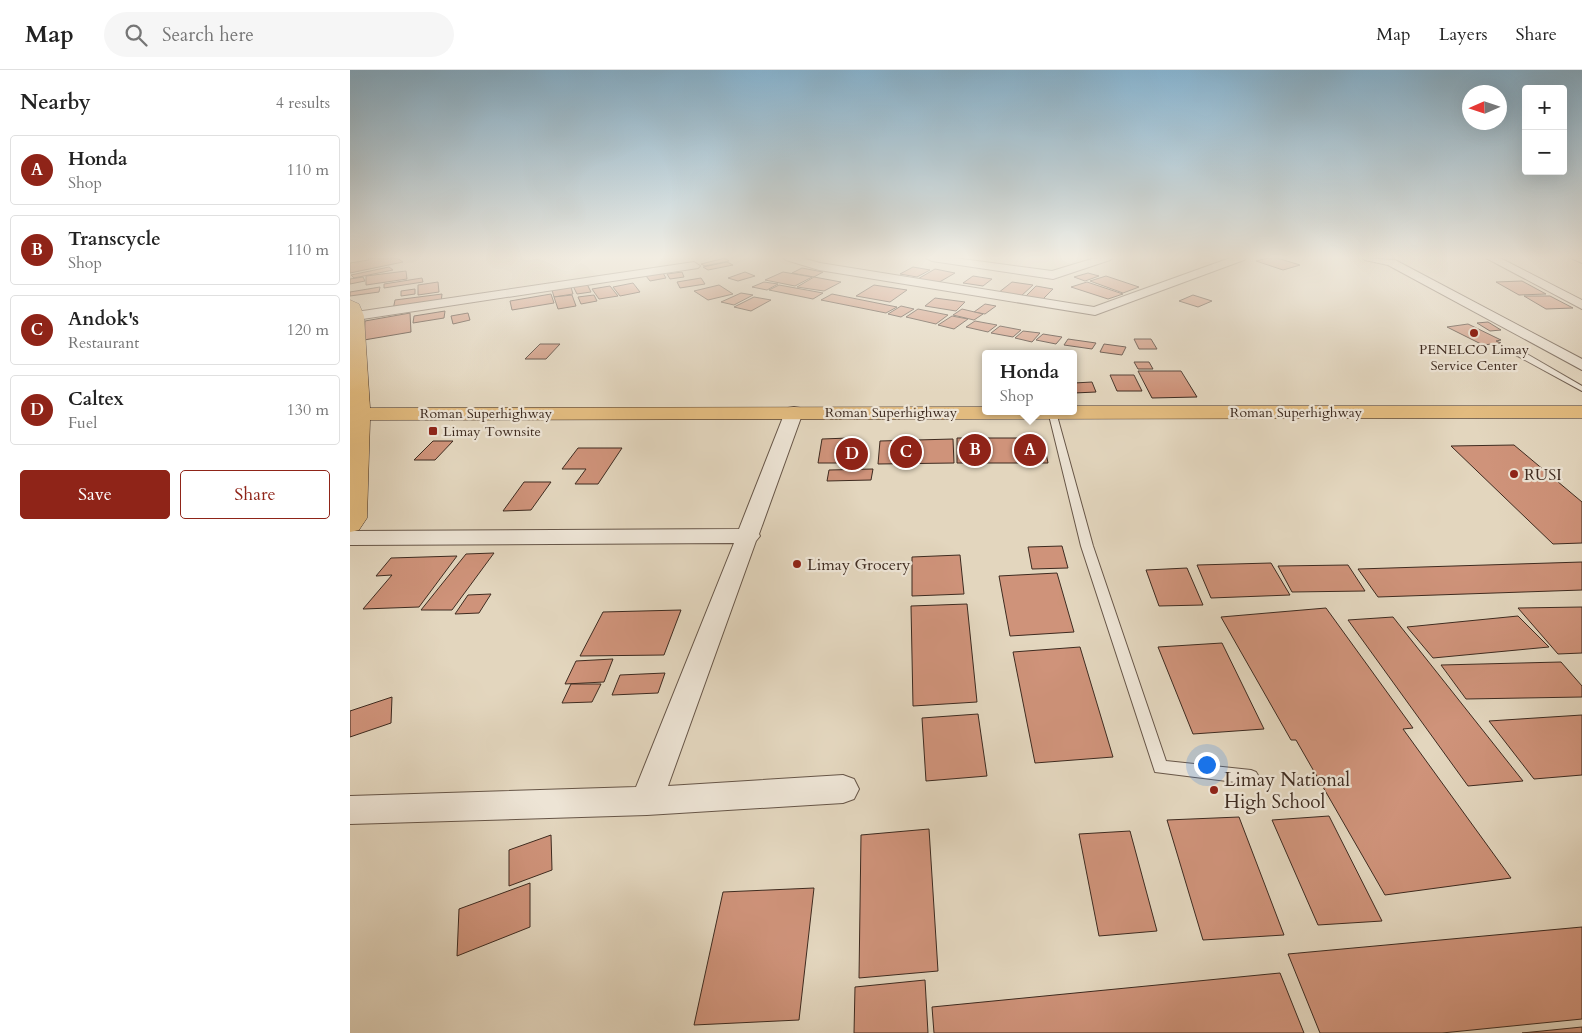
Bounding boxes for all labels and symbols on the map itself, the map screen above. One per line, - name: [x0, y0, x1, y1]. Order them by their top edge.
- north arrow: [1462, 85, 1507, 130]
- marker: PENELCO Limay Service Center: [1468, 327, 1480, 339]
- place label: PENELCO Limay Service Center: [1419, 340, 1530, 375]
- street label: Roman Superhighway: [825, 403, 958, 422]
- street label: Roman Superhighway: [1230, 403, 1363, 422]
- street label: Roman Superhighway: [420, 404, 553, 423]
- place label: Limay Townsite: [443, 422, 541, 441]
- marker: Limay Townsite: [427, 425, 439, 437]
- pin: B: [959, 431, 991, 469]
- pin: A: [1014, 431, 1046, 469]
- pin: C: [890, 433, 922, 471]
- pin: D: [836, 435, 868, 473]
- place label: RUSI: [1524, 464, 1562, 486]
- marker: RUSI: [1508, 468, 1520, 480]
- place label: Limay Grocery: [807, 554, 911, 576]
- marker: Limay Grocery: [791, 558, 803, 570]
- your location: [1194, 752, 1220, 778]
- place label: Limay National High School: [1224, 767, 1350, 815]
- marker: Limay National High School: [1208, 784, 1220, 796]

